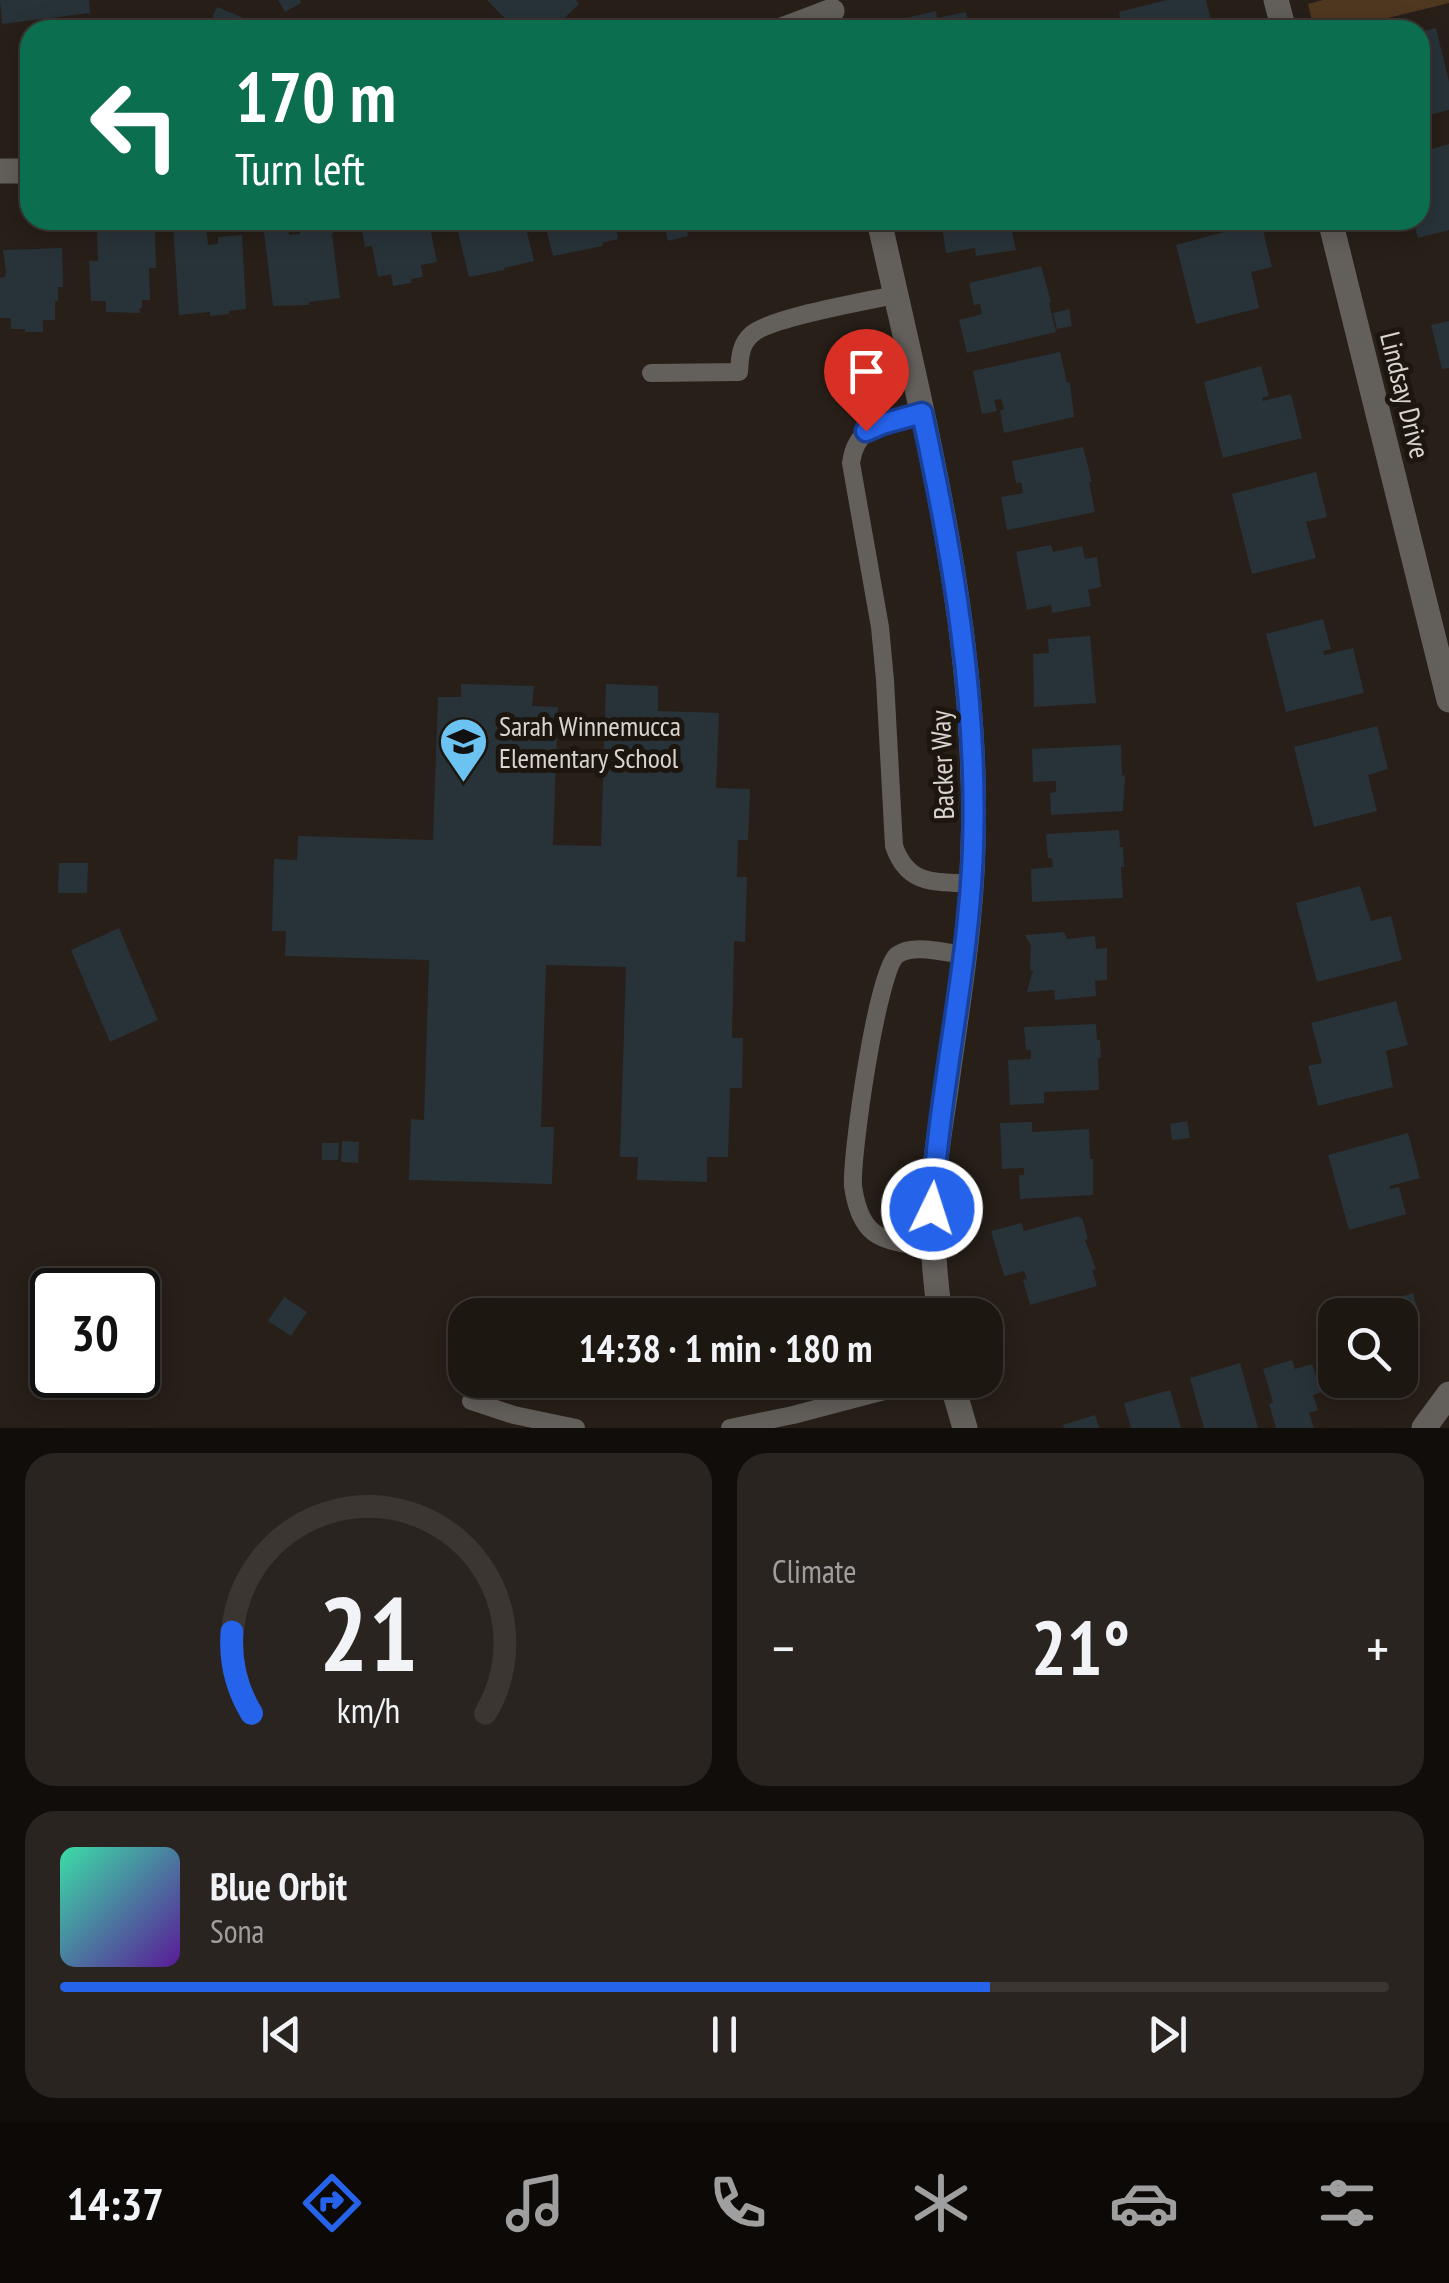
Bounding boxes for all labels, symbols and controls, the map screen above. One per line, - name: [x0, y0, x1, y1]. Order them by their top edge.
- text: 170 m: [235, 51, 396, 141]
- icon: left: [70, 60, 200, 190]
- text: Turn left: [235, 139, 365, 197]
- street label: Lindsay Drive: [1372, 328, 1439, 462]
- pin: [824, 329, 909, 432]
- icon: arrive: [839, 344, 894, 399]
- place label: Sarah Winnemucca Elementary School: [499, 707, 681, 776]
- street label: Backer Way: [921, 709, 962, 820]
- school or university icon: Sarah Winnemucca Elementary School: [438, 716, 490, 784]
- position arrow: [880, 1157, 984, 1261]
- speed limit sign: 30: [30, 1268, 160, 1398]
- map controls: [1318, 1298, 1418, 1398]
- button: search: [1318, 1298, 1418, 1398]
- text: 14:38 · 1 min · 180 m: [579, 1323, 872, 1372]
- text: Climate: [772, 1550, 856, 1592]
- text: 21: [319, 1565, 418, 1700]
- text: 21°: [1031, 1599, 1130, 1696]
- text: −: [772, 1612, 795, 1683]
- text: +: [1366, 1612, 1389, 1683]
- text: km/h: [337, 1687, 400, 1733]
- text: Blue Orbit: [210, 1861, 347, 1910]
- text: Sona: [210, 1910, 264, 1952]
- icon: previous: [254, 2007, 309, 2062]
- icon: pause: [697, 2007, 752, 2062]
- icon: next: [1140, 2007, 1195, 2062]
- icon: directions: [297, 2168, 367, 2238]
- icon: music: [500, 2168, 570, 2238]
- icon: phone: [703, 2168, 773, 2238]
- icon: climate: [906, 2168, 976, 2238]
- icon: car: [1109, 2168, 1179, 2238]
- icon: filters: [1312, 2168, 1382, 2238]
- text: 14:37: [67, 2174, 164, 2232]

